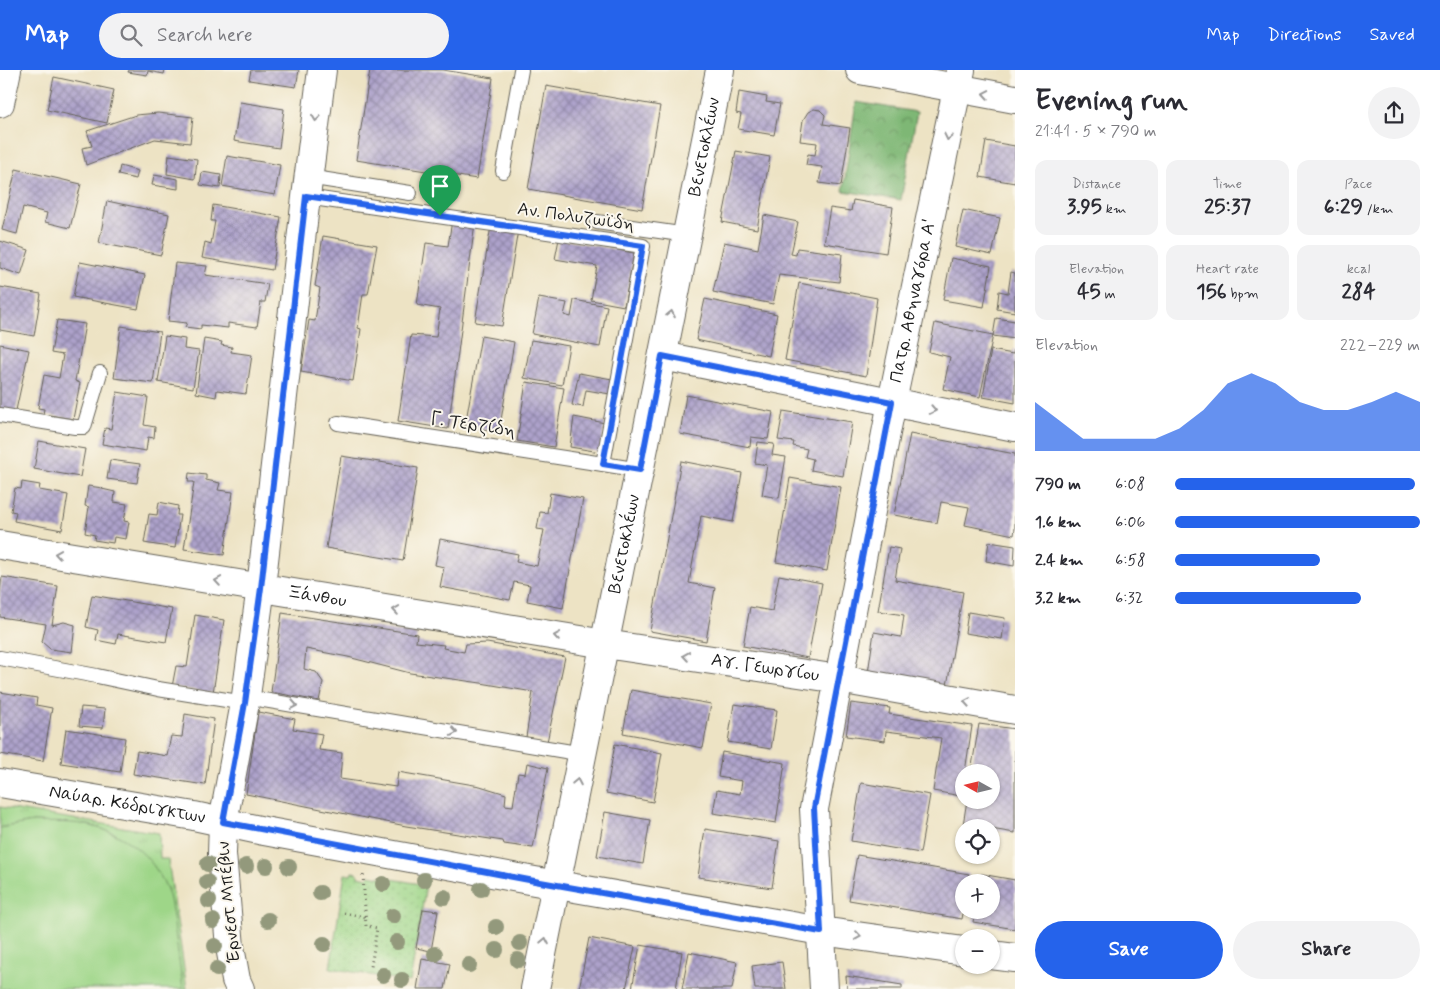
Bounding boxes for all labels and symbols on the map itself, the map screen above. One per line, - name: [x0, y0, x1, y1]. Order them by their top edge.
- one-way arrow: [982, 90, 991, 100]
- street label: Βενετοκλέων: [683, 95, 726, 199]
- one-way arrow: [311, 115, 322, 123]
- one-way arrow: [943, 132, 954, 141]
- pin: [419, 165, 461, 216]
- street label: Αν. Πολυζωϊδη: [516, 197, 636, 237]
- street label: Πατρ. Αθηναγόρα Α': [884, 217, 942, 385]
- one-way arrow: [665, 309, 676, 318]
- one-way arrow: [929, 405, 938, 415]
- street label: Γ. Τερζίδη: [429, 406, 517, 444]
- street label: Βενετοκλέων: [603, 492, 646, 596]
- one-way arrow: [54, 550, 63, 560]
- one-way arrow: [214, 576, 223, 586]
- street label: Ξάνθου: [285, 580, 348, 613]
- one-way arrow: [392, 605, 401, 615]
- one-way arrow: [552, 631, 561, 641]
- street label: Αγ. Γεωργίου: [709, 648, 821, 688]
- one-way arrow: [681, 651, 689, 662]
- one-way arrow: [963, 697, 971, 707]
- one-way arrow: [290, 700, 298, 710]
- one-way arrow: [450, 727, 459, 737]
- north arrow: [955, 764, 1000, 809]
- one-way arrow: [571, 778, 582, 786]
- street label: Ναύαρ. Κόδριγκτων: [47, 780, 208, 830]
- street label: Έρνεστ Μπέβιν: [211, 840, 246, 964]
- one-way arrow: [853, 931, 862, 941]
- one-way arrow: [539, 937, 549, 946]

